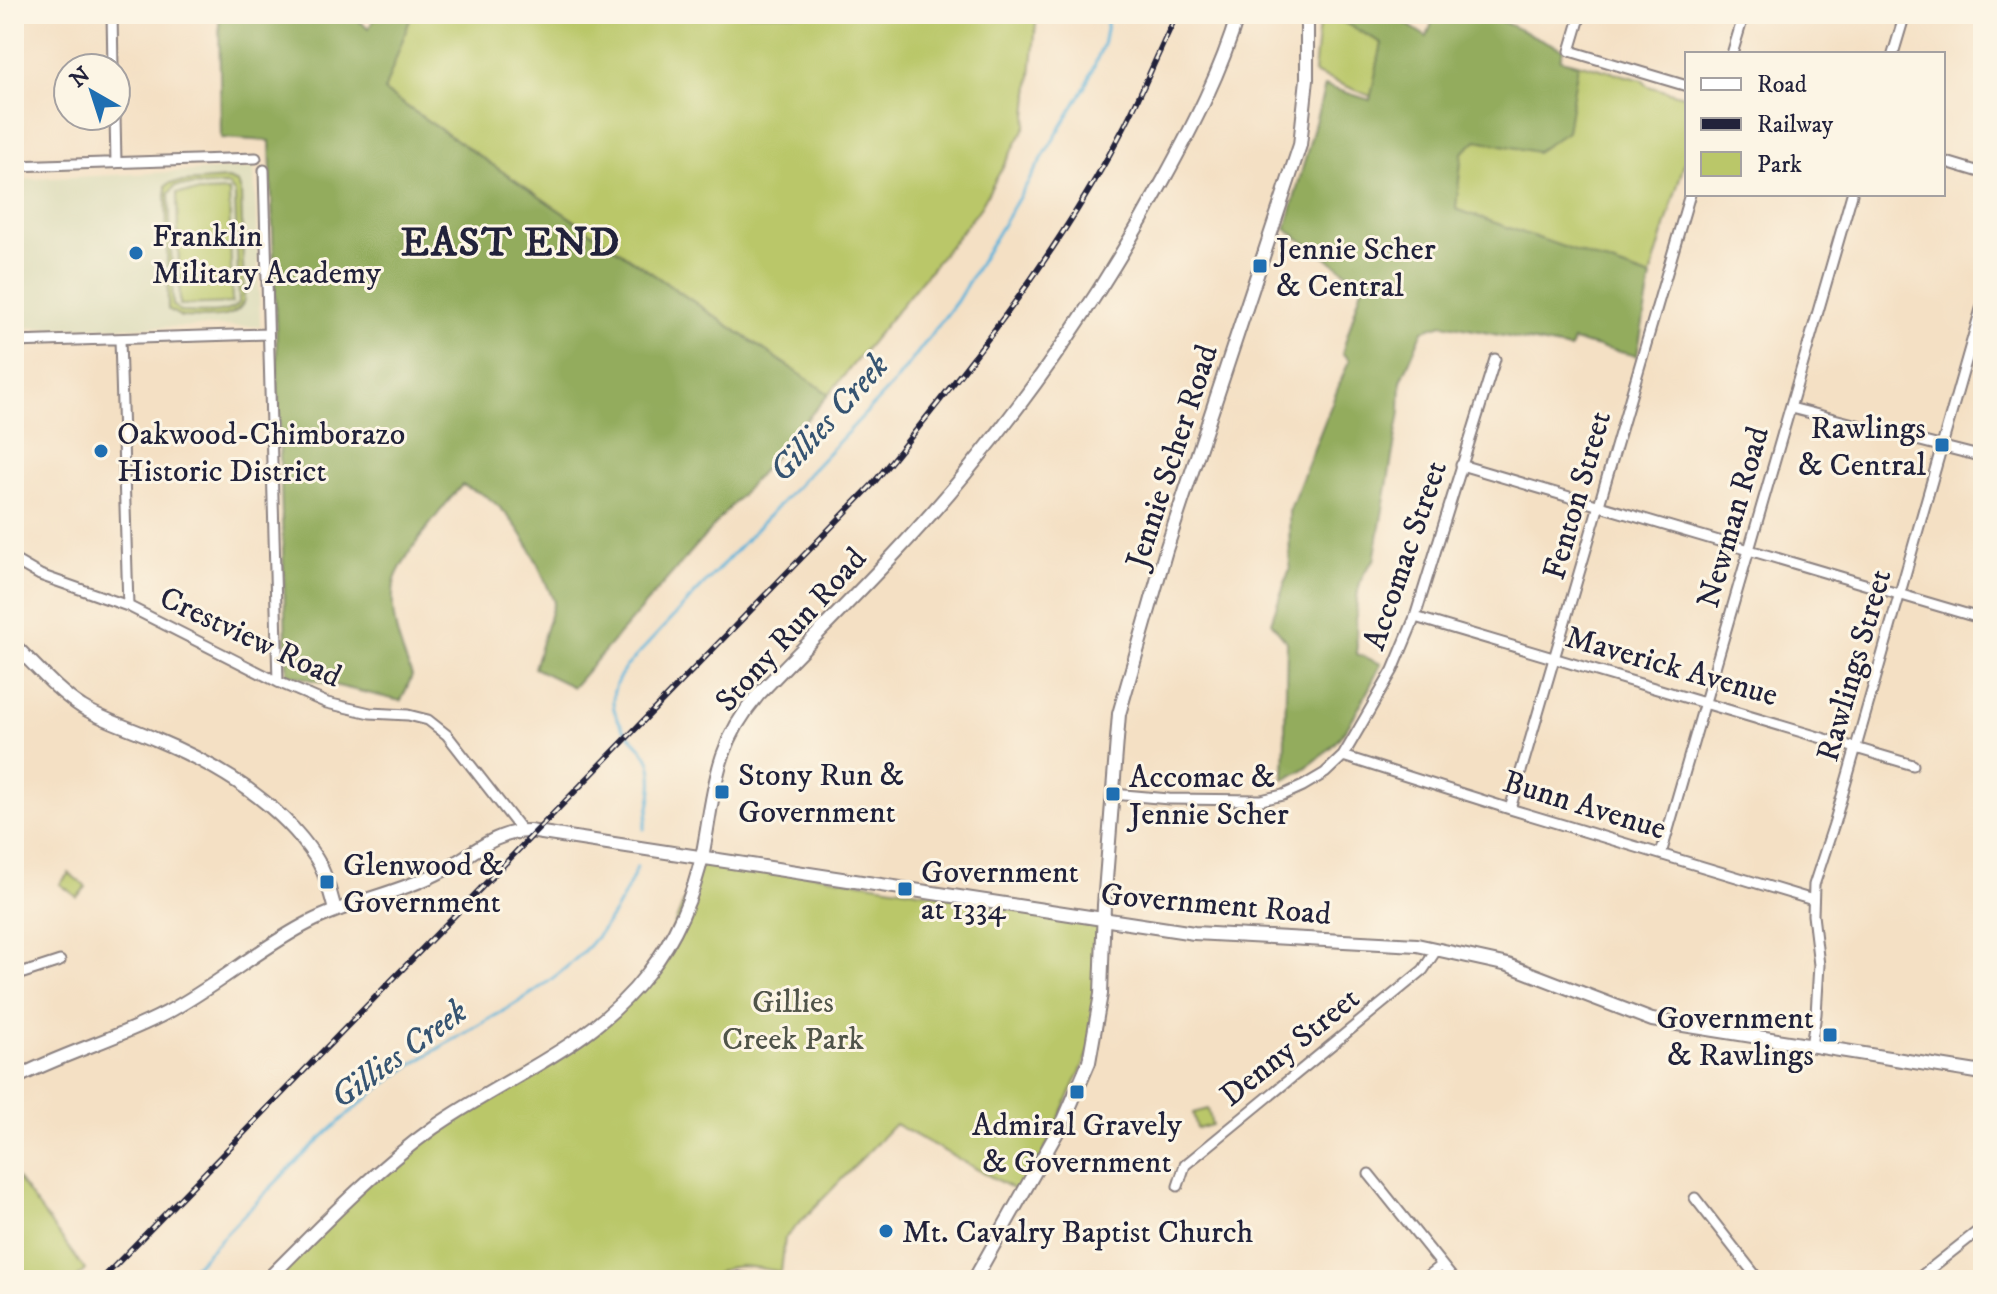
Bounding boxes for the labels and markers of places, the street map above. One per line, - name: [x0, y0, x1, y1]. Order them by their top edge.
- place label: Franklin Military Academy: [152, 217, 382, 294]
- place label: Jennie Scher & Central: [1273, 230, 1436, 307]
- marker: Franklin Military Academy: [127, 244, 145, 262]
- marker: Jennie Scher & Central: [1251, 257, 1269, 275]
- place label: Rawlings & Central: [1798, 409, 1926, 486]
- place label: Oakwood-Chimborazo Historic District: [117, 415, 405, 492]
- marker: Rawlings & Central: [1933, 436, 1951, 454]
- marker: Oakwood-Chimborazo Historic District: [92, 442, 110, 460]
- place label: Stony Run & Government: [738, 756, 904, 833]
- place label: Accomac & Jennie Scher: [1126, 758, 1289, 835]
- marker: Stony Run & Government: [713, 783, 731, 801]
- marker: Accomac & Jennie Scher: [1104, 785, 1122, 803]
- place label: Glenwood & Government: [343, 846, 504, 923]
- place label: Government at 1334: [921, 853, 1079, 930]
- marker: Glenwood & Government: [318, 873, 336, 891]
- marker: Government at 1334: [896, 880, 914, 898]
- place label: Government & Rawlings: [1656, 999, 1814, 1076]
- marker: Government & Rawlings: [1821, 1026, 1839, 1044]
- marker: Admiral Gravely & Government: [1068, 1083, 1086, 1101]
- place label: Admiral Gravely & Government: [972, 1106, 1183, 1183]
- place label: Mt. Cavalry Baptist Church: [902, 1213, 1254, 1253]
- marker: Mt. Cavalry Baptist Church: [877, 1222, 895, 1240]

